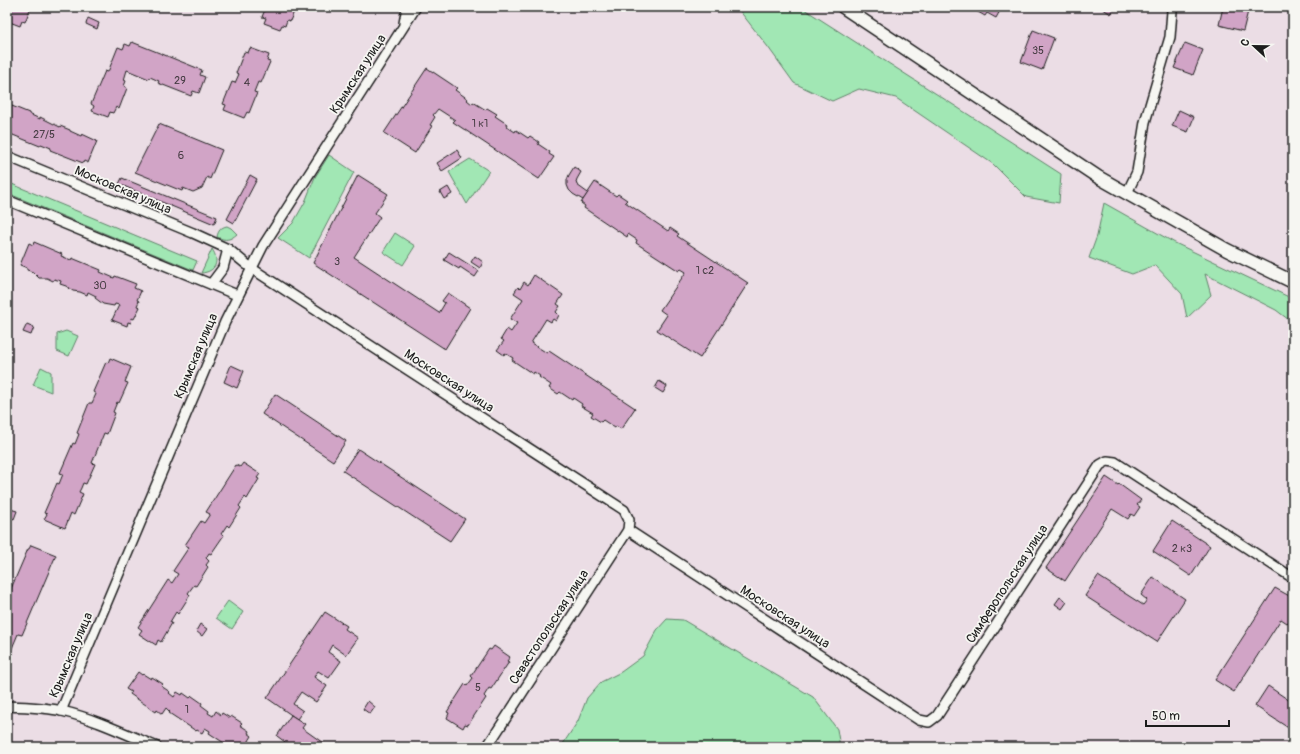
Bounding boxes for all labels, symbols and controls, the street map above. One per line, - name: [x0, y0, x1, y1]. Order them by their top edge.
- north arrow: [1234, 26, 1274, 66]
- street label: Крымская улица: [326, 31, 390, 117]
- text: С: [1238, 37, 1253, 48]
- house number: 35: [1032, 44, 1044, 57]
- house number: 29: [174, 74, 186, 87]
- house number: 4: [244, 76, 251, 89]
- house number: 1 к1: [472, 117, 488, 130]
- house number: 27/5: [33, 128, 55, 141]
- house number: 6: [178, 149, 184, 162]
- street label: Московская улица: [72, 162, 174, 218]
- house number: 3: [334, 255, 340, 268]
- house number: 1 с2: [696, 264, 714, 277]
- house number: 30: [93, 279, 107, 292]
- street label: Крымская улица: [171, 311, 221, 401]
- street label: Московская улица: [401, 346, 497, 416]
- street label: Симферопольская улица: [963, 522, 1051, 646]
- house number: 2 к3: [1172, 542, 1192, 555]
- street label: Севастопольская улица: [506, 567, 592, 687]
- street label: Московская улица: [737, 582, 833, 652]
- street label: Крымская улица: [46, 610, 96, 700]
- house number: 5: [475, 681, 481, 694]
- scale bar: [1146, 702, 1229, 728]
- house number: 1: [185, 703, 189, 716]
- text: 50 m: [1152, 709, 1180, 724]

